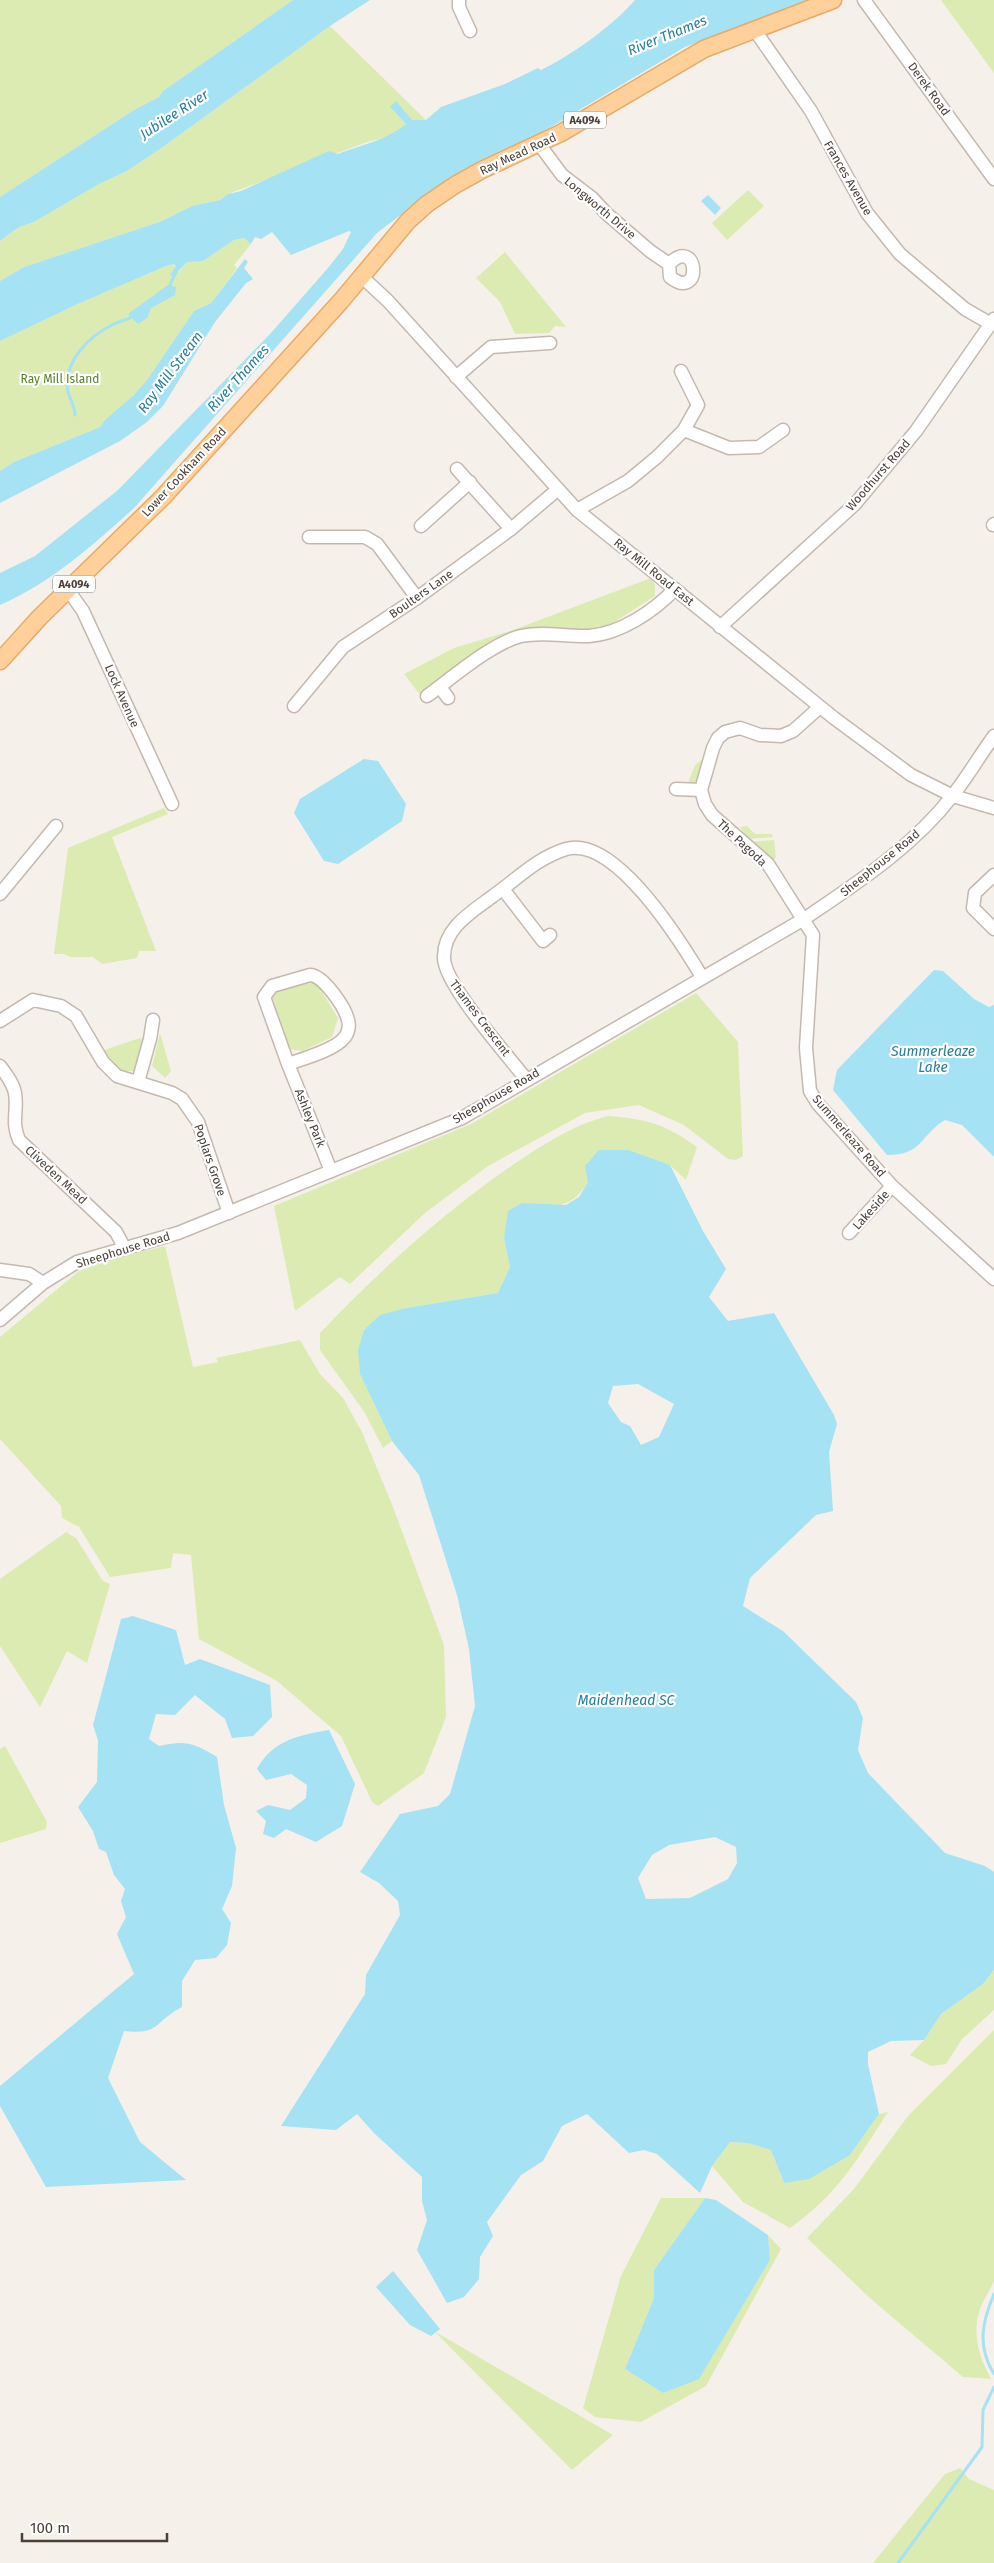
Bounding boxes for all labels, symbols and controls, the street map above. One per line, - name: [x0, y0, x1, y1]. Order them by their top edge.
- water label: River Thames: [625, 12, 710, 59]
- street label: Derek Road: [905, 60, 953, 118]
- water label: Jubilee River: [136, 86, 212, 143]
- road number: A4094: [564, 112, 606, 128]
- street label: Ray Mead Road: [477, 130, 559, 178]
- street label: Frances Avenue: [821, 138, 875, 218]
- street label: Longworth Drive: [561, 174, 639, 242]
- water label: Ray Mill Stream: [134, 328, 206, 416]
- water label: River Thames: [204, 341, 273, 415]
- park label: Ray Mill Island: [21, 372, 99, 386]
- street label: Lower Cookham Road: [139, 424, 229, 520]
- street label: Woodhurst Road: [843, 436, 913, 514]
- street label: Ray Mill Road East: [611, 535, 697, 609]
- street label: Boulters Lane: [386, 567, 456, 621]
- road number: A4094: [53, 576, 95, 592]
- street label: Lock Avenue: [102, 662, 142, 730]
- street label: The Pagoda: [714, 817, 770, 869]
- street label: Sheephouse Road: [838, 827, 922, 899]
- street label: Thames Crescent: [447, 977, 514, 1059]
- water label: Summerleaze Lake: [890, 1043, 975, 1076]
- street label: Sheephouse Road: [450, 1065, 542, 1127]
- street label: Ashley Park: [292, 1087, 328, 1150]
- street label: Summerleaze Road: [810, 1092, 888, 1180]
- street label: Poplars Grove: [191, 1122, 229, 1198]
- street label: Cliveden Mead: [22, 1143, 90, 1207]
- street label: Lakeside: [850, 1188, 892, 1232]
- street label: Sheephouse Road: [74, 1229, 172, 1271]
- water label: Maidenhead SC: [578, 1692, 676, 1709]
- scale bar: [22, 2510, 168, 2542]
- text: 100 m: [30, 2519, 70, 2537]

